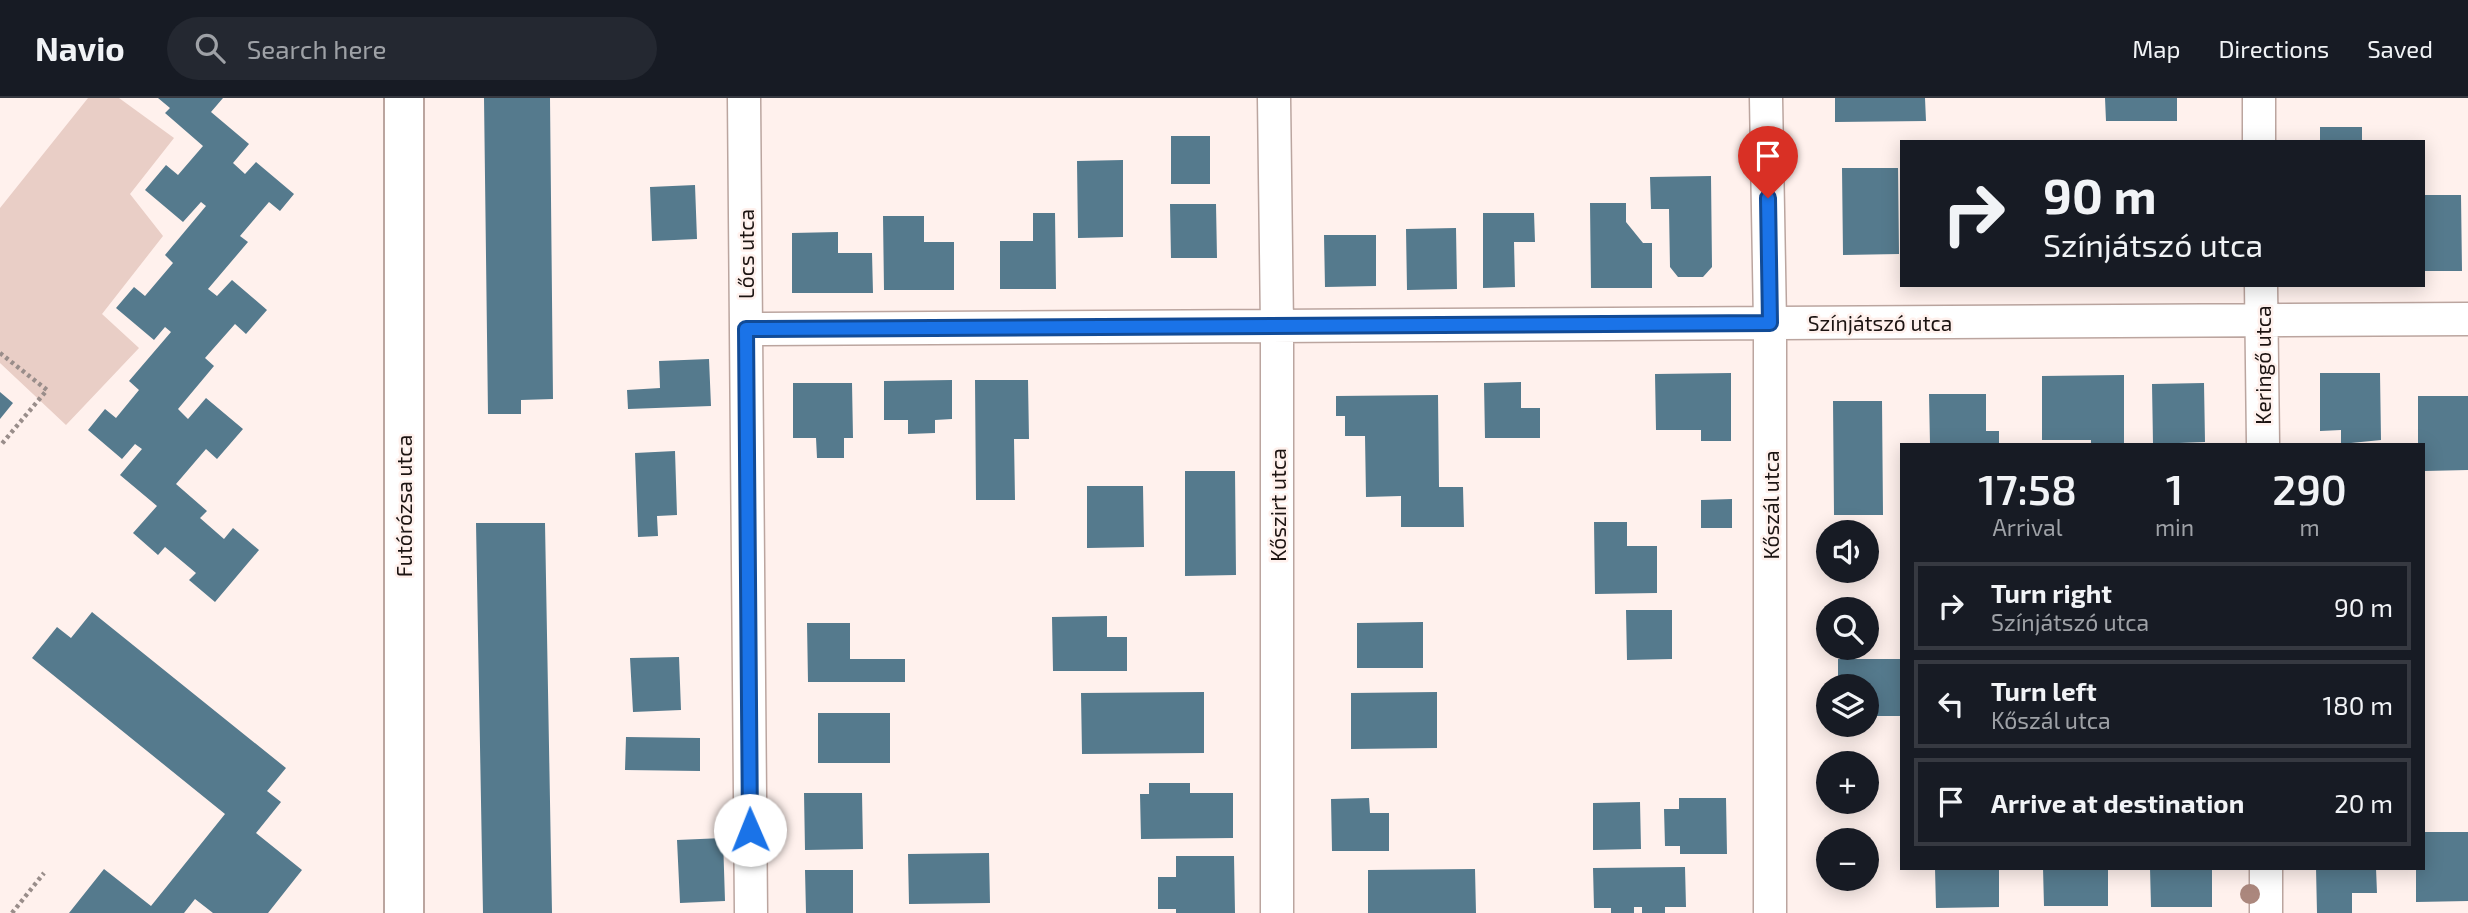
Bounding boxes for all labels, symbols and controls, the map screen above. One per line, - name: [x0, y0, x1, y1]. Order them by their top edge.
- search box: [167, 17, 657, 80]
- text: Navio: [35, 28, 125, 68]
- icon: search: [191, 29, 229, 67]
- text: Search here: [247, 33, 386, 64]
- text: Map: [2132, 34, 2180, 63]
- text: Directions: [2218, 34, 2329, 63]
- text: Saved: [2367, 34, 2433, 63]
- pin: [1738, 126, 1798, 198]
- icon: arrive: [1749, 137, 1787, 175]
- text: 90 m: [2043, 165, 2157, 224]
- icon: right: [1928, 168, 2019, 259]
- street label: Lőcs utca: [733, 209, 758, 299]
- text: Színjátszó utca: [2043, 225, 2263, 263]
- street label: Keringő utca: [2250, 305, 2275, 425]
- street label: Színjátszó utca: [1808, 310, 1952, 336]
- street label: Futórózsa utca: [391, 435, 416, 577]
- street label: Kőszirt utca: [1265, 448, 1290, 562]
- street label: Kőszál utca: [1758, 450, 1783, 560]
- text: 17:58: [1978, 463, 2077, 513]
- text: 1: [2166, 463, 2183, 513]
- text: 290: [2272, 463, 2347, 513]
- text: Arrival: [1992, 513, 2062, 541]
- text: min: [2155, 513, 2194, 541]
- text: m: [2299, 513, 2320, 541]
- map controls: [1816, 520, 1879, 891]
- button: sound: [1816, 520, 1879, 583]
- text: Turn right: [1991, 577, 2112, 608]
- icon: right: [1932, 587, 1970, 625]
- text: 90 m: [2334, 591, 2393, 622]
- button: search: [1816, 597, 1879, 660]
- text: Színjátszó utca: [1991, 608, 2149, 636]
- button: layers: [1816, 674, 1879, 737]
- text: Turn left: [1991, 675, 2097, 706]
- icon: left: [1932, 685, 1970, 723]
- text: 180 m: [2323, 689, 2393, 720]
- text: Kőszál utca: [1991, 706, 2111, 734]
- button: +: [1816, 751, 1879, 814]
- icon: arrive: [1932, 783, 1970, 821]
- text: Arrive at destination: [1991, 787, 2244, 818]
- text: 20 m: [2334, 787, 2393, 818]
- position arrow: [713, 793, 787, 867]
- button: −: [1816, 828, 1879, 891]

